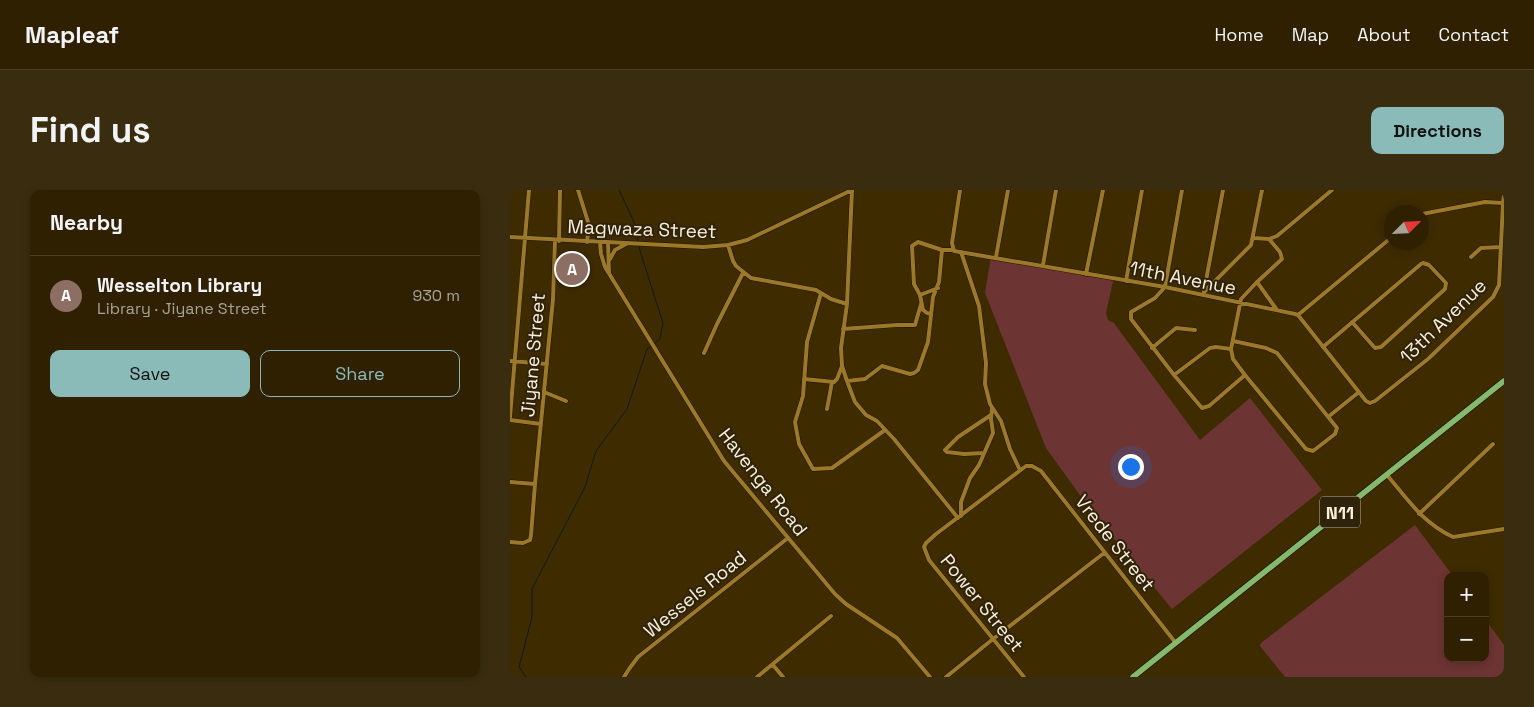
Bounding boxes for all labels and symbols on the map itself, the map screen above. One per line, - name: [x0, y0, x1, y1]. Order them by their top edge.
- north arrow: [1384, 205, 1429, 250]
- street label: Magwaza Street: [567, 214, 717, 244]
- pin: A: [556, 250, 588, 288]
- street label: 11th Avenue: [1128, 255, 1238, 301]
- street label: 13th Avenue: [1394, 273, 1492, 369]
- street label: Jiyane Street: [515, 292, 551, 418]
- street label: Havenga Road: [713, 423, 813, 541]
- your location: [1118, 454, 1144, 480]
- street label: Vrede Street: [1069, 490, 1161, 596]
- road number: N11: [1320, 496, 1360, 528]
- street label: Wessels Road: [639, 545, 751, 643]
- street label: Power Street: [935, 549, 1029, 657]

